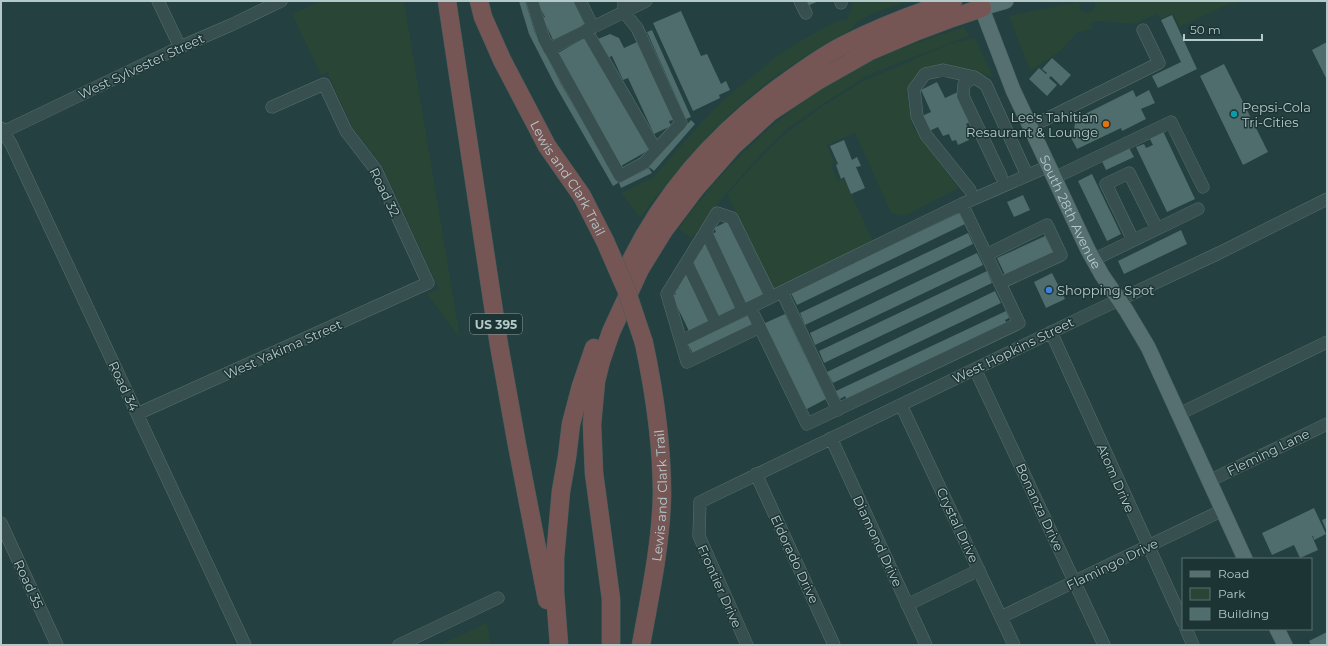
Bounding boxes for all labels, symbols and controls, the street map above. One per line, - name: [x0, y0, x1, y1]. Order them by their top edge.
- scale bar: [1184, 16, 1262, 42]
- text: 50 m: [1190, 22, 1221, 37]
- street label: West Sylvester Street: [76, 30, 206, 102]
- place label: Pepsi-Cola Tri-Cities: [1242, 99, 1311, 130]
- place label: Lee's Tahitian Resaurant & Lounge: [966, 109, 1098, 140]
- marker: Pepsi-Cola Tri-Cities: [1229, 109, 1239, 119]
- street label: Lewis and Clark Trail: [527, 118, 609, 238]
- marker: Lee's Tahitian Resaurant & Lounge: [1101, 119, 1111, 129]
- street label: South 28th Avenue: [1036, 152, 1105, 272]
- street label: Road 32: [366, 165, 404, 219]
- place label: Shopping Spot: [1057, 282, 1154, 298]
- marker: Shopping Spot: [1044, 285, 1054, 295]
- road number: US 395: [470, 314, 522, 334]
- street label: West Hopkins Street: [950, 314, 1076, 386]
- street label: West Yakima Street: [222, 316, 344, 382]
- street label: Road 34: [105, 358, 143, 414]
- street label: Fleming Lane: [1224, 425, 1312, 479]
- street label: Lewis and Clark Trail: [648, 429, 670, 562]
- street label: Atom Drive: [1094, 441, 1138, 515]
- street label: Bonanza Drive: [1013, 461, 1067, 554]
- street label: Crystal Drive: [934, 485, 982, 565]
- street label: Diamond Drive: [850, 493, 906, 589]
- street label: Eldorado Drive: [767, 512, 823, 606]
- street label: Flamingo Drive: [1064, 535, 1161, 593]
- street label: Frontier Drive: [695, 542, 746, 630]
- street label: Road 35: [11, 557, 47, 611]
- legend: [1182, 558, 1312, 630]
- text: Road: [1218, 566, 1249, 581]
- text: Park: [1218, 586, 1246, 601]
- text: Building: [1218, 606, 1269, 621]

